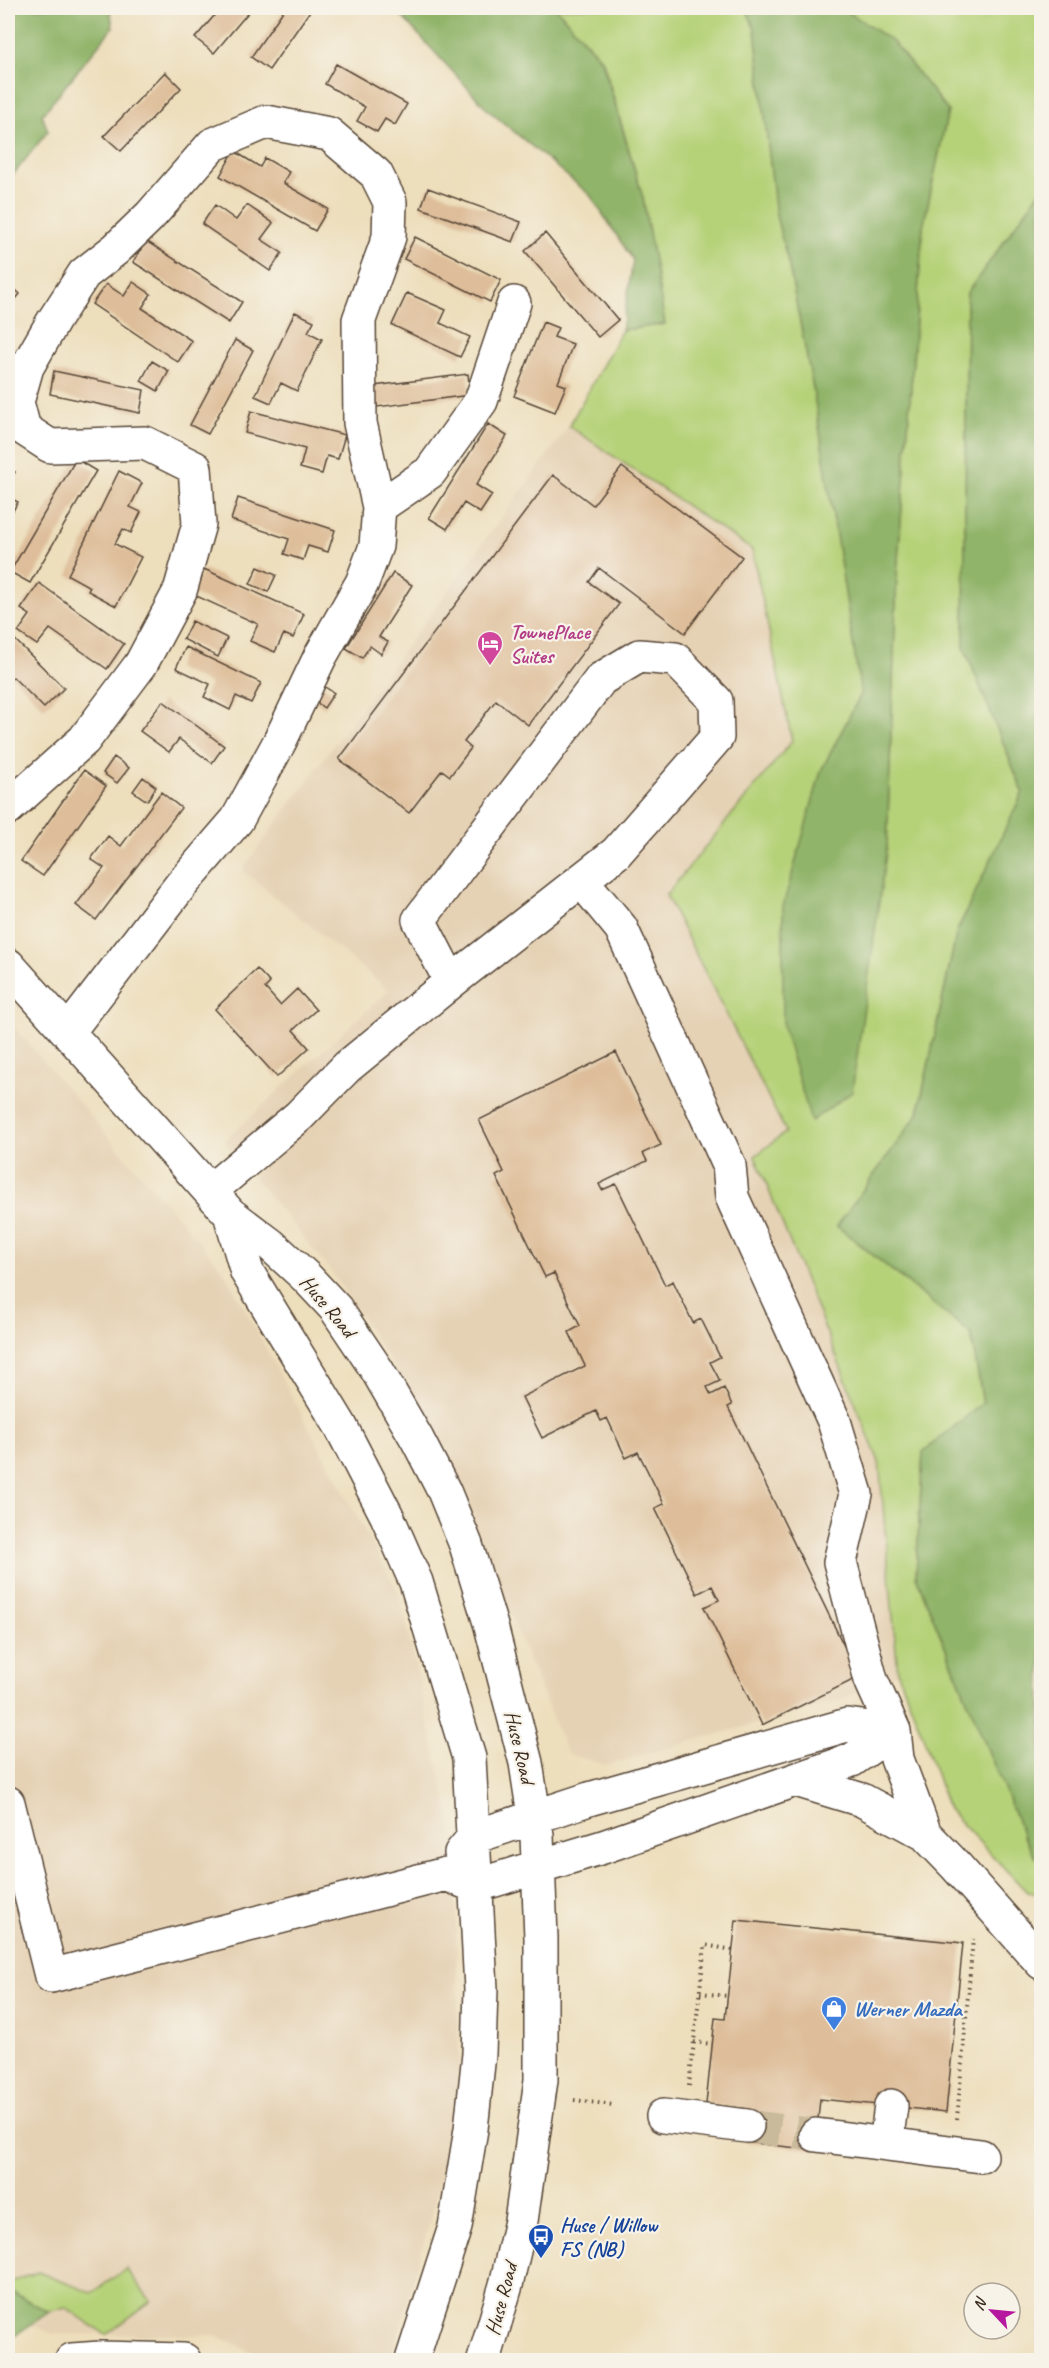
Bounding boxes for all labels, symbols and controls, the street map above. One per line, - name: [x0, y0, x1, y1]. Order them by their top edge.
- place label: TownePlace Suites: [510, 619, 592, 669]
- hotel icon: TownePlace Suites: [475, 629, 505, 667]
- street label: Huse Road: [294, 1269, 364, 1346]
- street label: Huse Road: [499, 1708, 542, 1790]
- shop icon: Werner Mazda: [819, 1994, 849, 2032]
- place label: Werner Mazda: [854, 1996, 963, 2022]
- place label: Huse / Willow FS (NB): [560, 2212, 659, 2262]
- bus stop icon: Huse / Willow FS (NB): [526, 2222, 556, 2260]
- street label: Huse Road: [479, 2256, 524, 2338]
- north arrow: [962, 2281, 1022, 2341]
- text: N: [968, 2293, 992, 2314]

